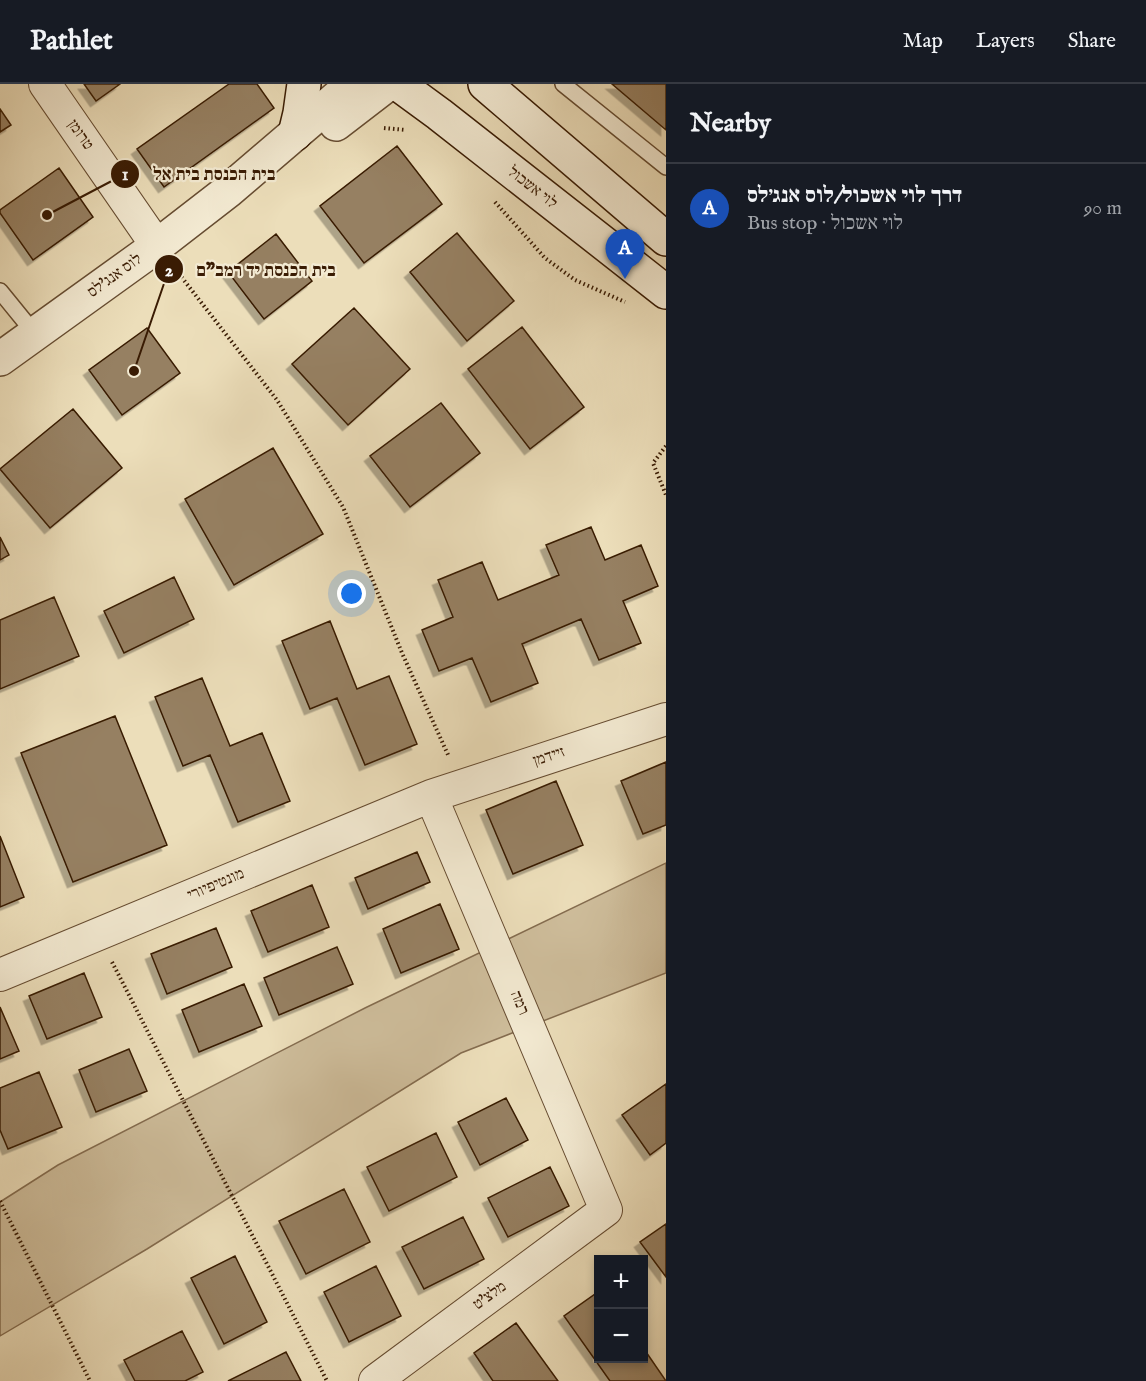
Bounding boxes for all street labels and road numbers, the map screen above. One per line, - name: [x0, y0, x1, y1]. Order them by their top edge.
- street label: טרומן: [62, 116, 98, 154]
- street label: לוי אשכול: [503, 162, 561, 214]
- street label: לוס אנג'לס: [84, 249, 146, 303]
- street label: זיידמן: [531, 743, 567, 771]
- street label: מונטיפיורי: [184, 864, 248, 906]
- street label: רמה: [505, 988, 533, 1018]
- street label: מלצ'ט: [469, 1277, 511, 1315]

